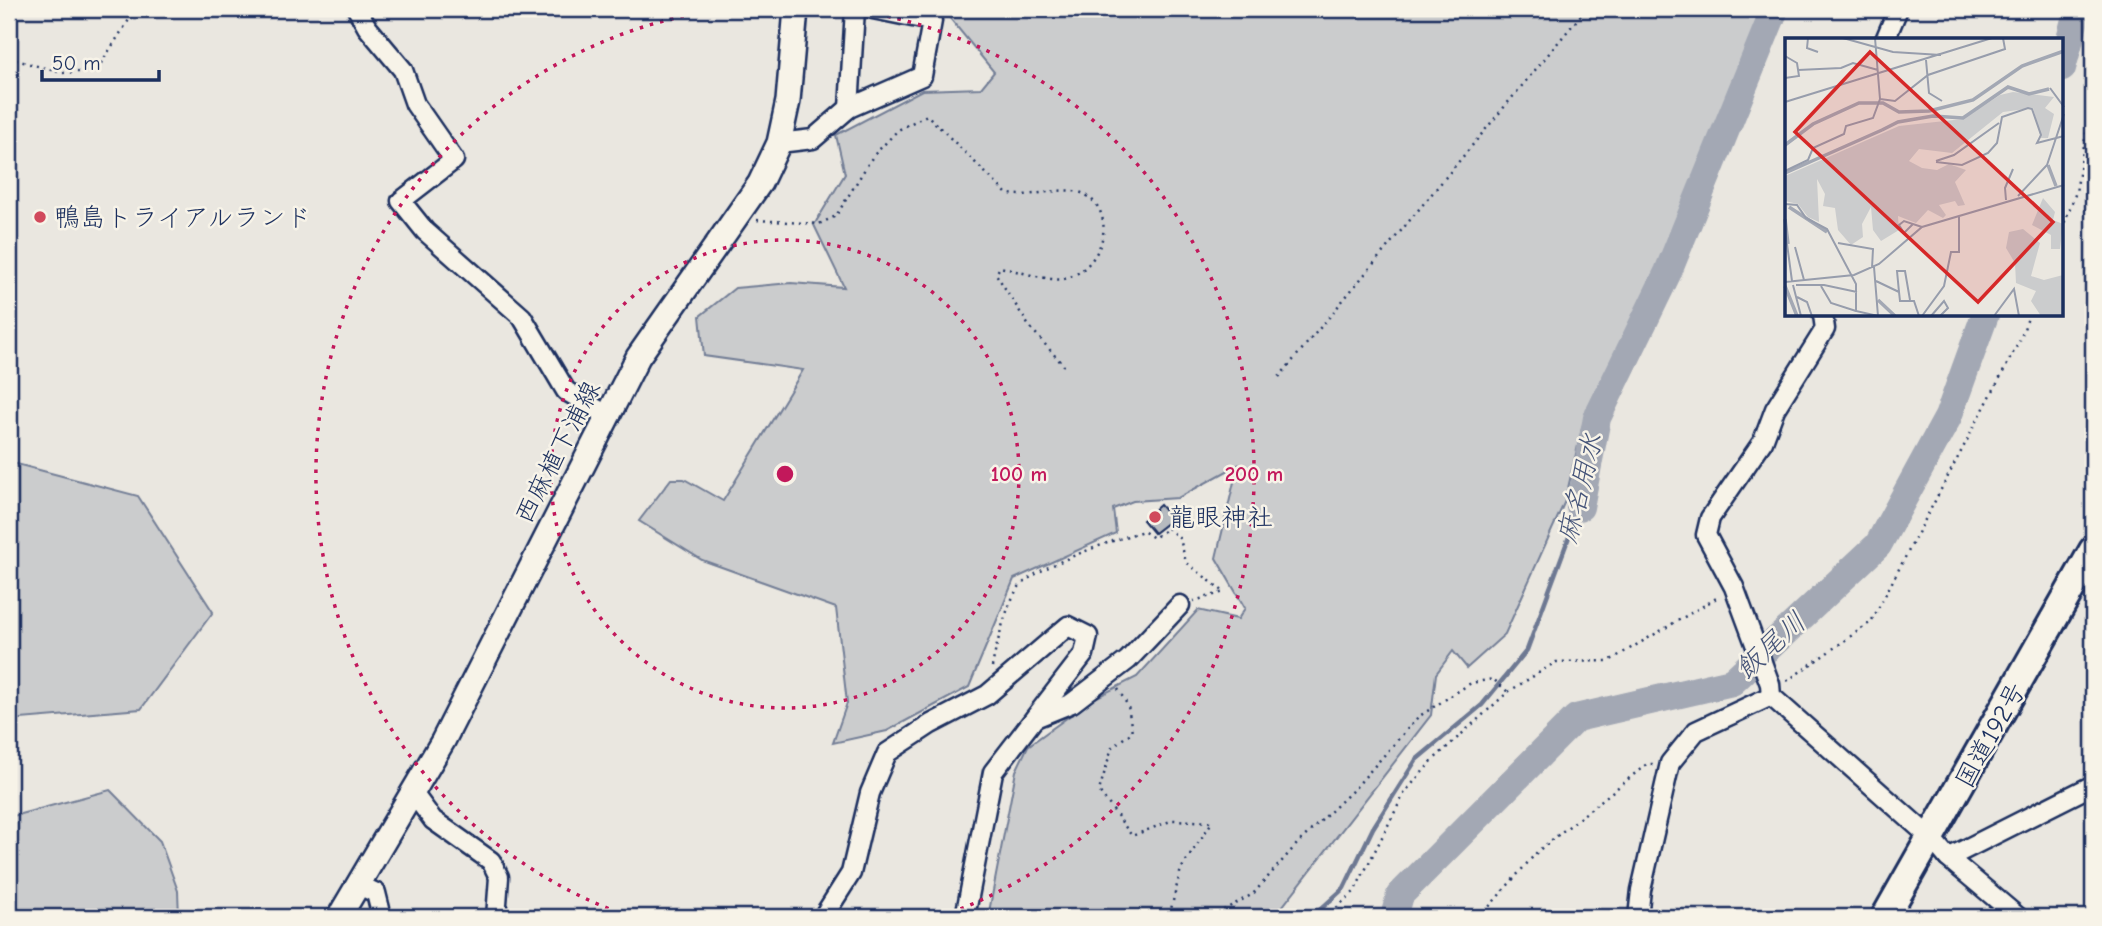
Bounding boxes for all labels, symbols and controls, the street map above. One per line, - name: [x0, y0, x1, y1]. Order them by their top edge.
- scale bar: [42, 38, 159, 82]
- inset map: [1785, 38, 2064, 317]
- text: 50 m: [52, 51, 101, 75]
- place label: 鴨島トライアルランド: [54, 203, 311, 233]
- marker: 鴨島トライアルランド: [32, 209, 48, 225]
- street label: 西麻植下浦線: [509, 376, 607, 529]
- water label: 麻名用水: [1551, 430, 1609, 546]
- centre of rings: [773, 462, 797, 486]
- text: 100 m: [991, 462, 1047, 486]
- text: 200 m: [1225, 462, 1283, 486]
- place label: 龍眼神社: [1169, 503, 1273, 533]
- marker: 龍眼神社: [1147, 509, 1163, 525]
- water label: 飯尾川: [1729, 606, 1813, 686]
- street label: 国道192号: [1950, 678, 2032, 793]

